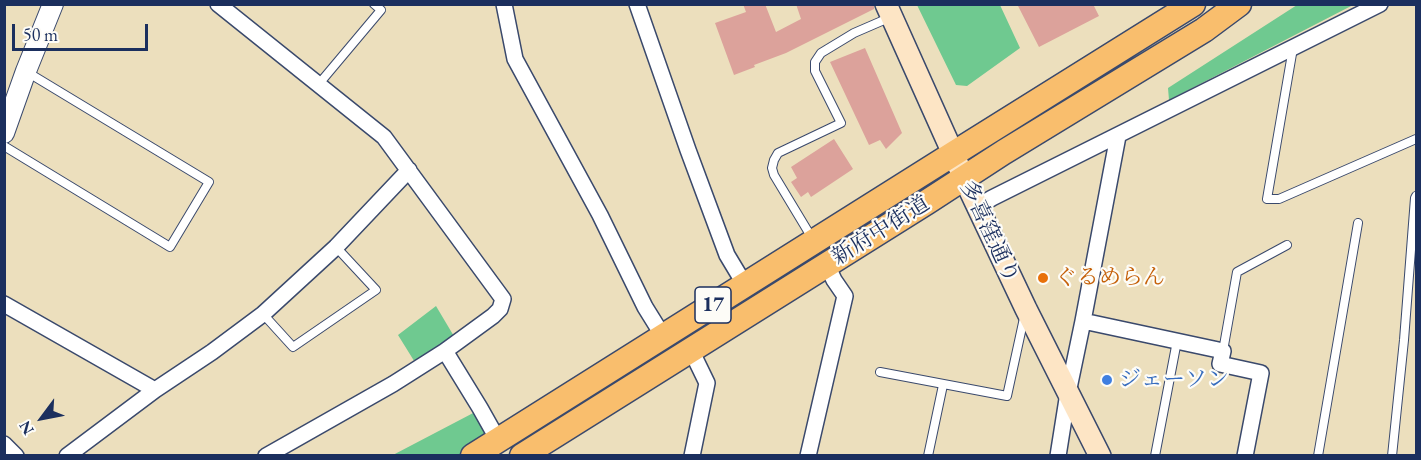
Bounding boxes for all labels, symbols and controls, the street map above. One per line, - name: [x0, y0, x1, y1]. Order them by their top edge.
- scale bar: [15, 12, 152, 50]
- text: 50 m: [23, 23, 58, 46]
- street label: 多喜窪通り: [954, 177, 1024, 287]
- street label: 新府中街道: [827, 191, 935, 271]
- place label: ぐるめらん: [1055, 265, 1165, 291]
- marker: ぐるめらん: [1036, 271, 1050, 285]
- road number: 17: [695, 287, 731, 323]
- place label: ジェーソン: [1119, 367, 1229, 393]
- marker: ジェーソン: [1100, 373, 1114, 387]
- north arrow: [12, 388, 72, 448]
- text: N: [14, 417, 39, 439]

